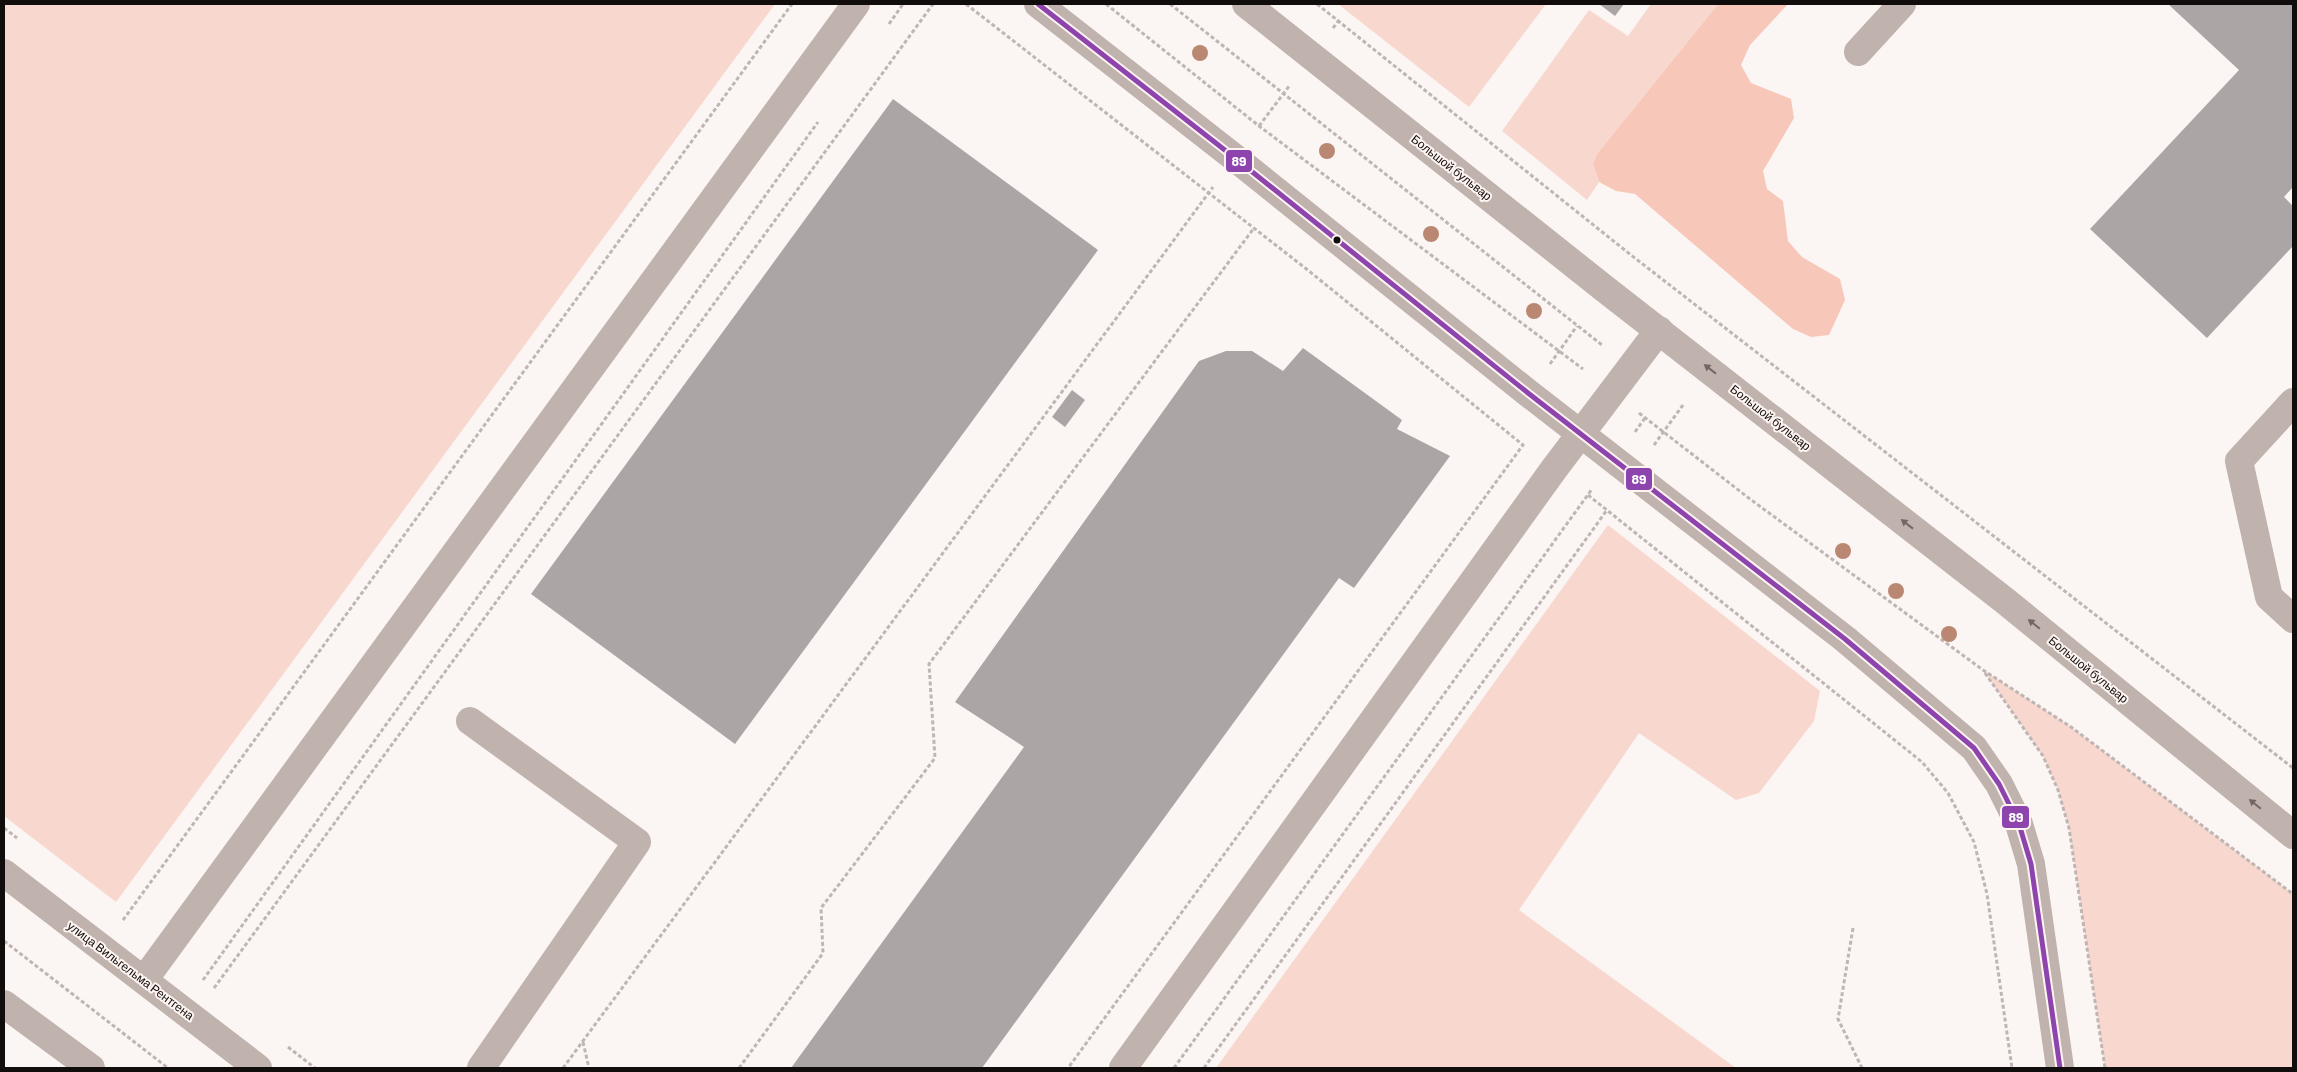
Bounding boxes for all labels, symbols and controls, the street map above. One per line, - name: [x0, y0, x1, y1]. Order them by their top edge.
- street label: Большой бульвар: [1408, 131, 1495, 204]
- line badge: 89: [1225, 149, 1253, 173]
- text: 89: [1231, 152, 1247, 169]
- unlabelled marker: [1332, 235, 1342, 245]
- one-way arrow: [1704, 364, 1717, 375]
- street label: Большой бульвар: [1727, 381, 1814, 454]
- line badge: 89: [1625, 467, 1653, 491]
- text: 89: [1631, 470, 1647, 487]
- one-way arrow: [1900, 518, 1913, 529]
- one-way arrow: [2028, 619, 2041, 630]
- street label: Большой бульвар: [2046, 633, 2132, 706]
- one-way arrow: [2249, 798, 2262, 809]
- line badge: 89: [2001, 805, 2030, 829]
- text: 89: [2008, 808, 2024, 825]
- street label: улица Вильгельма Рентгена: [64, 918, 197, 1023]

